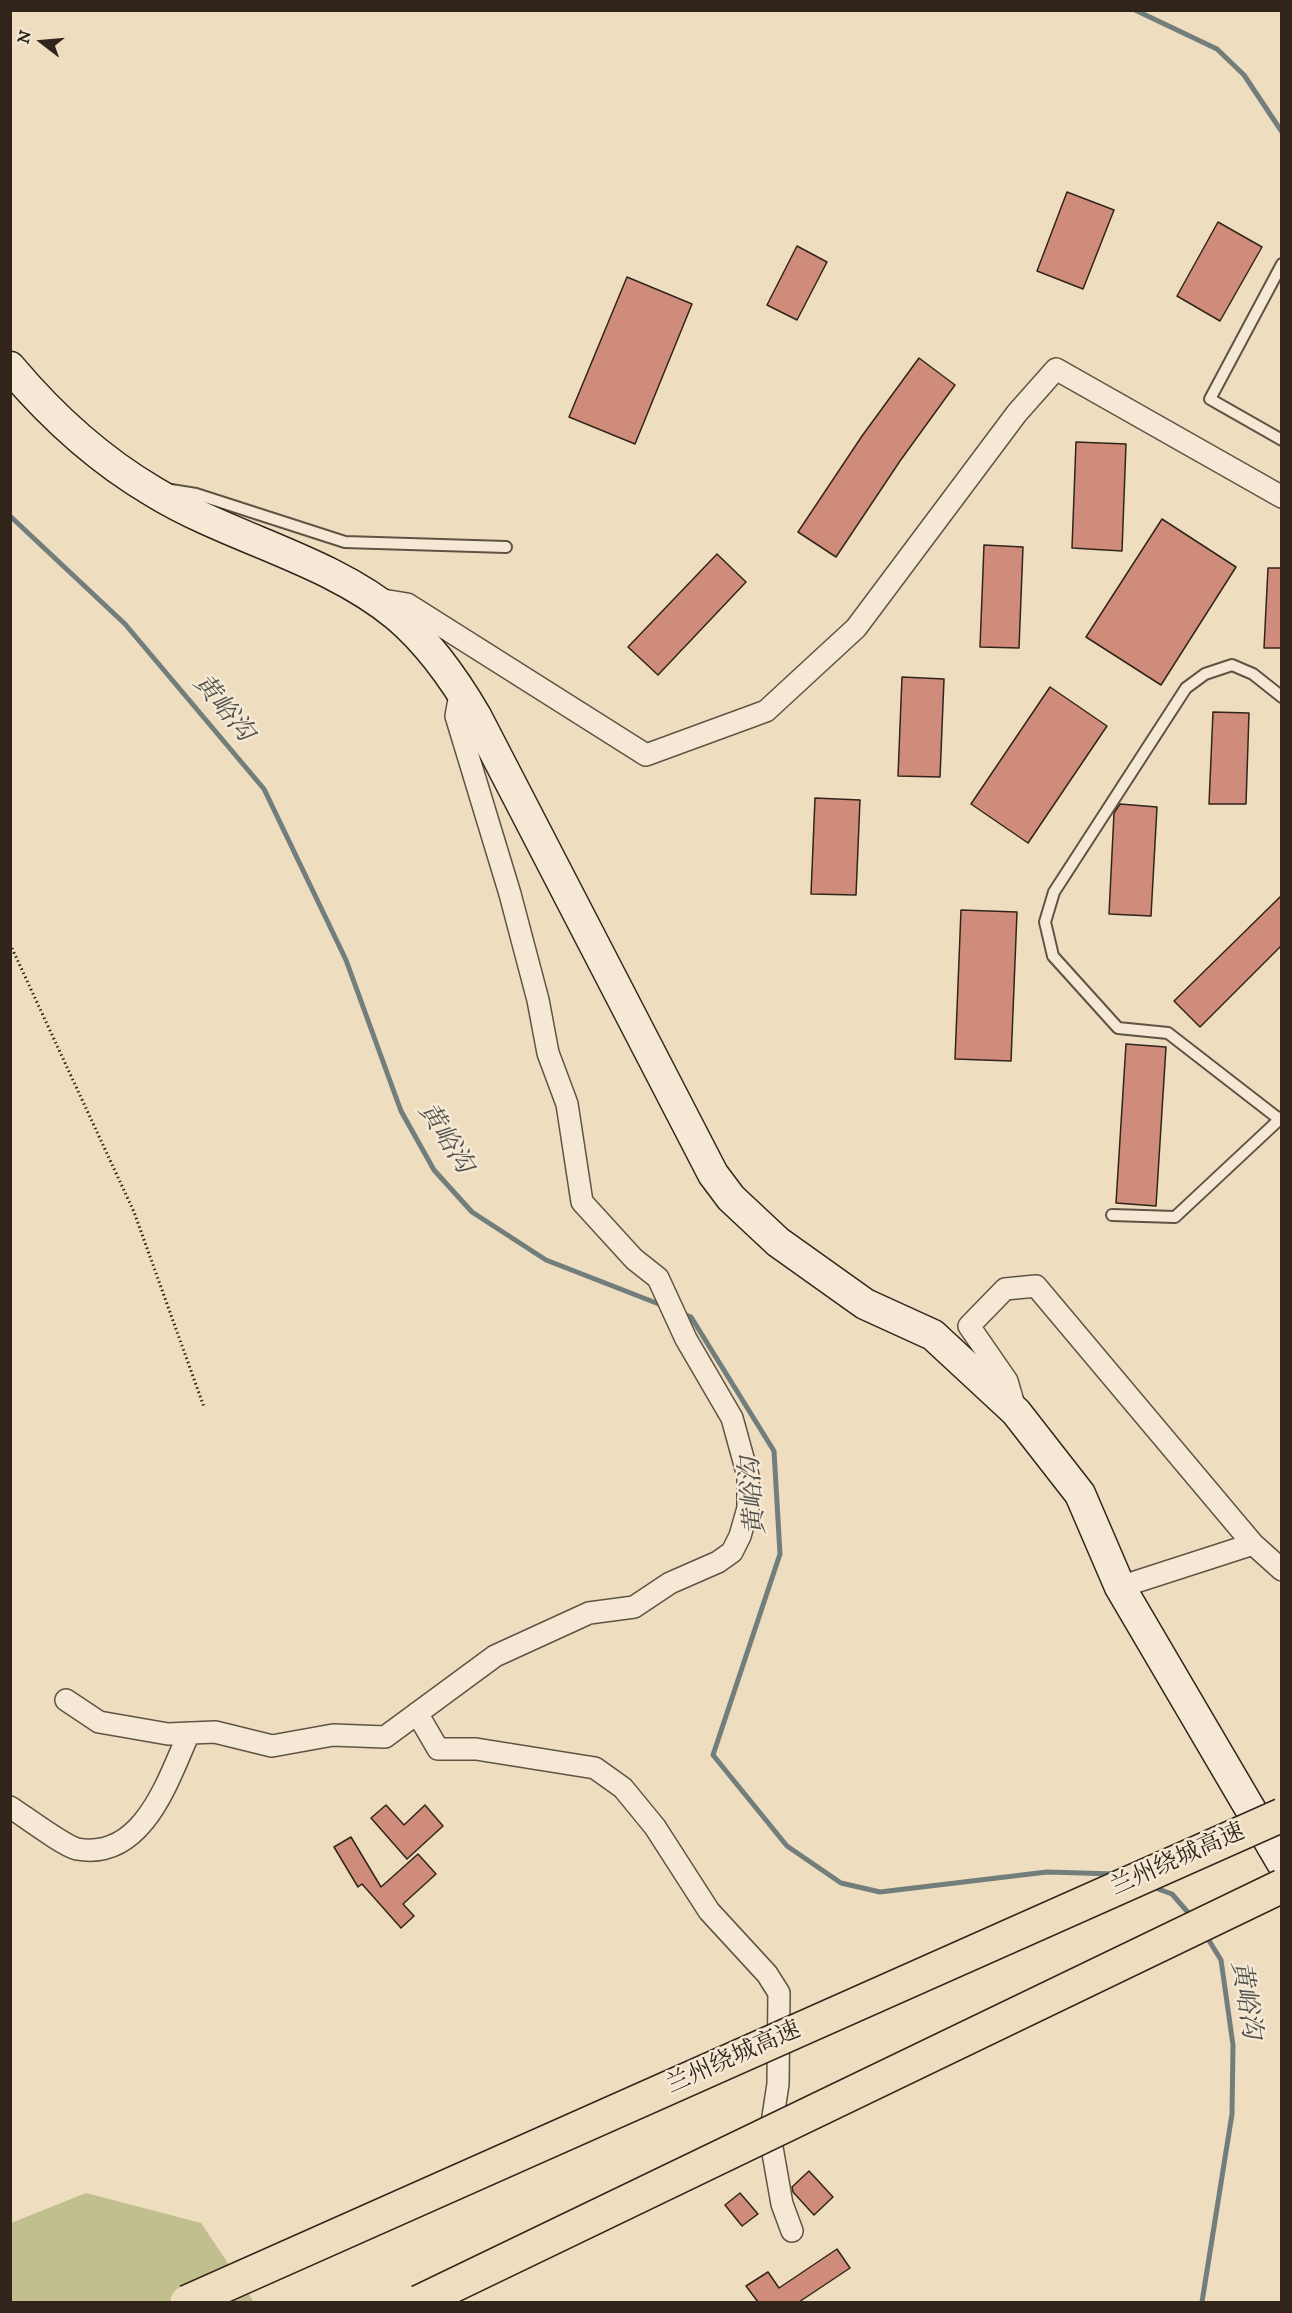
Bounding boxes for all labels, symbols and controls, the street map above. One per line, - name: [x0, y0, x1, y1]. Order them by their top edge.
- north arrow: [12, 12, 72, 72]
- text: N: [13, 28, 36, 46]
- water label: 黄峪沟: [185, 669, 259, 749]
- water label: 黄峪沟: [410, 1098, 478, 1180]
- water label: 黄峪沟: [736, 1456, 774, 1536]
- street label: 兰州绕城高速: [1106, 1819, 1250, 1903]
- water label: 黄峪沟: [1222, 1959, 1266, 2041]
- street label: 兰州绕城高速: [662, 2017, 806, 2101]

